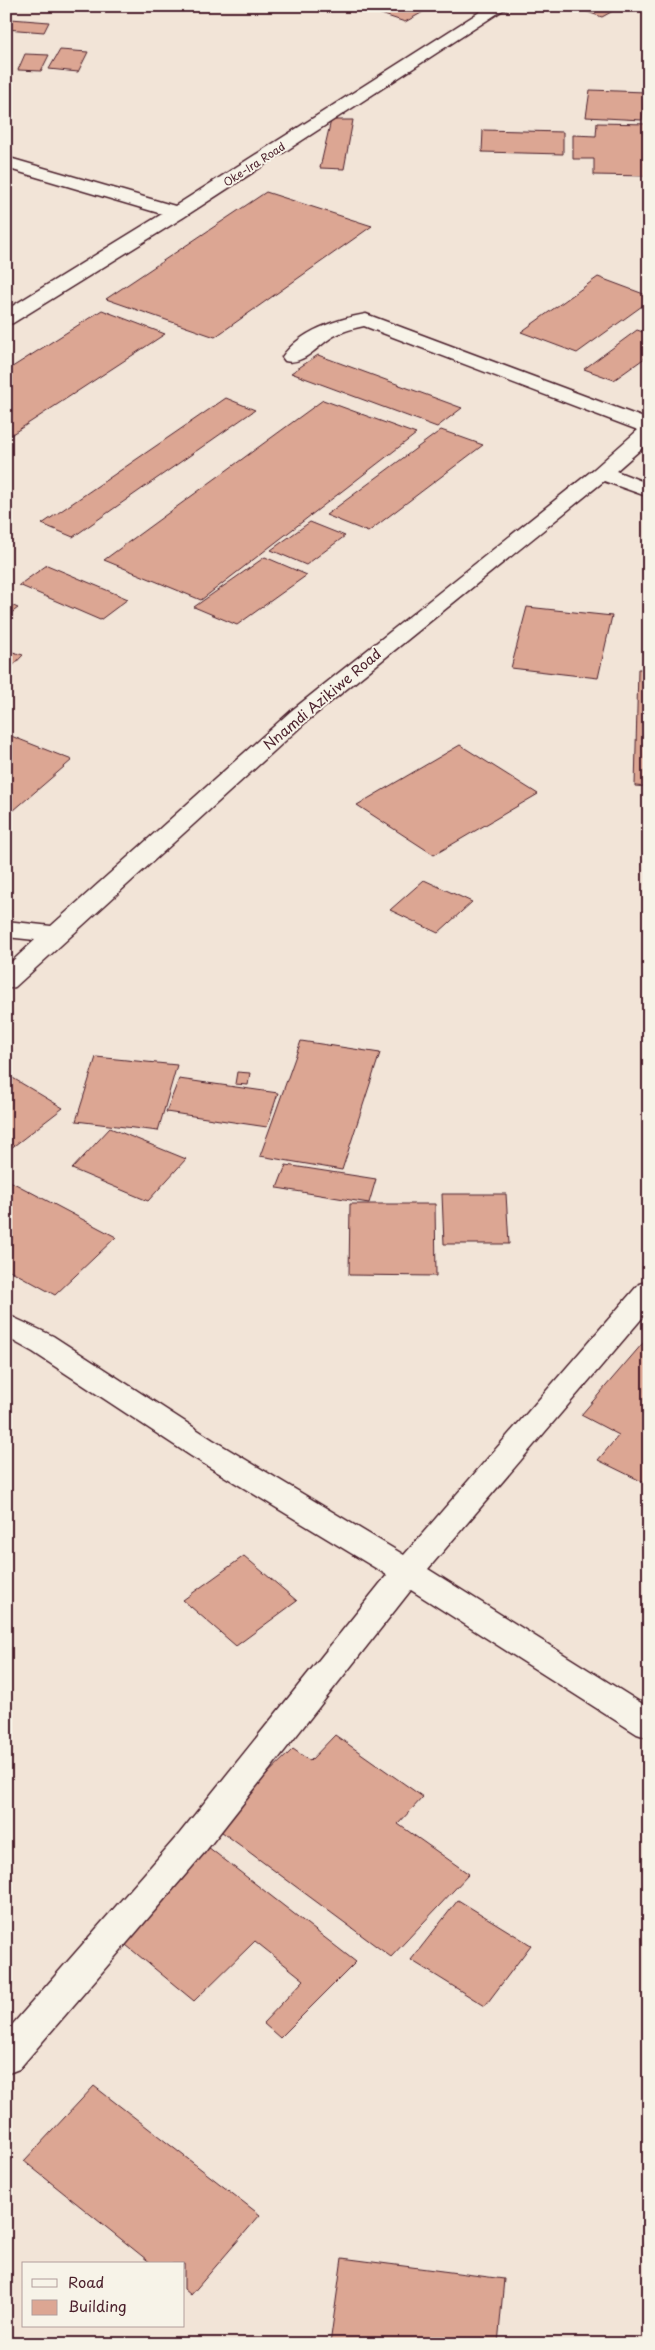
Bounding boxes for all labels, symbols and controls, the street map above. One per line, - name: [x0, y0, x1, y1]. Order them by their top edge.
- street label: Oke-Ira Road: [220, 138, 288, 190]
- street label: Nnamdi Azikiwe Road: [258, 643, 386, 755]
- legend: [22, 2262, 185, 2328]
- text: Road: [68, 2270, 104, 2293]
- text: Building: [68, 2294, 127, 2317]

